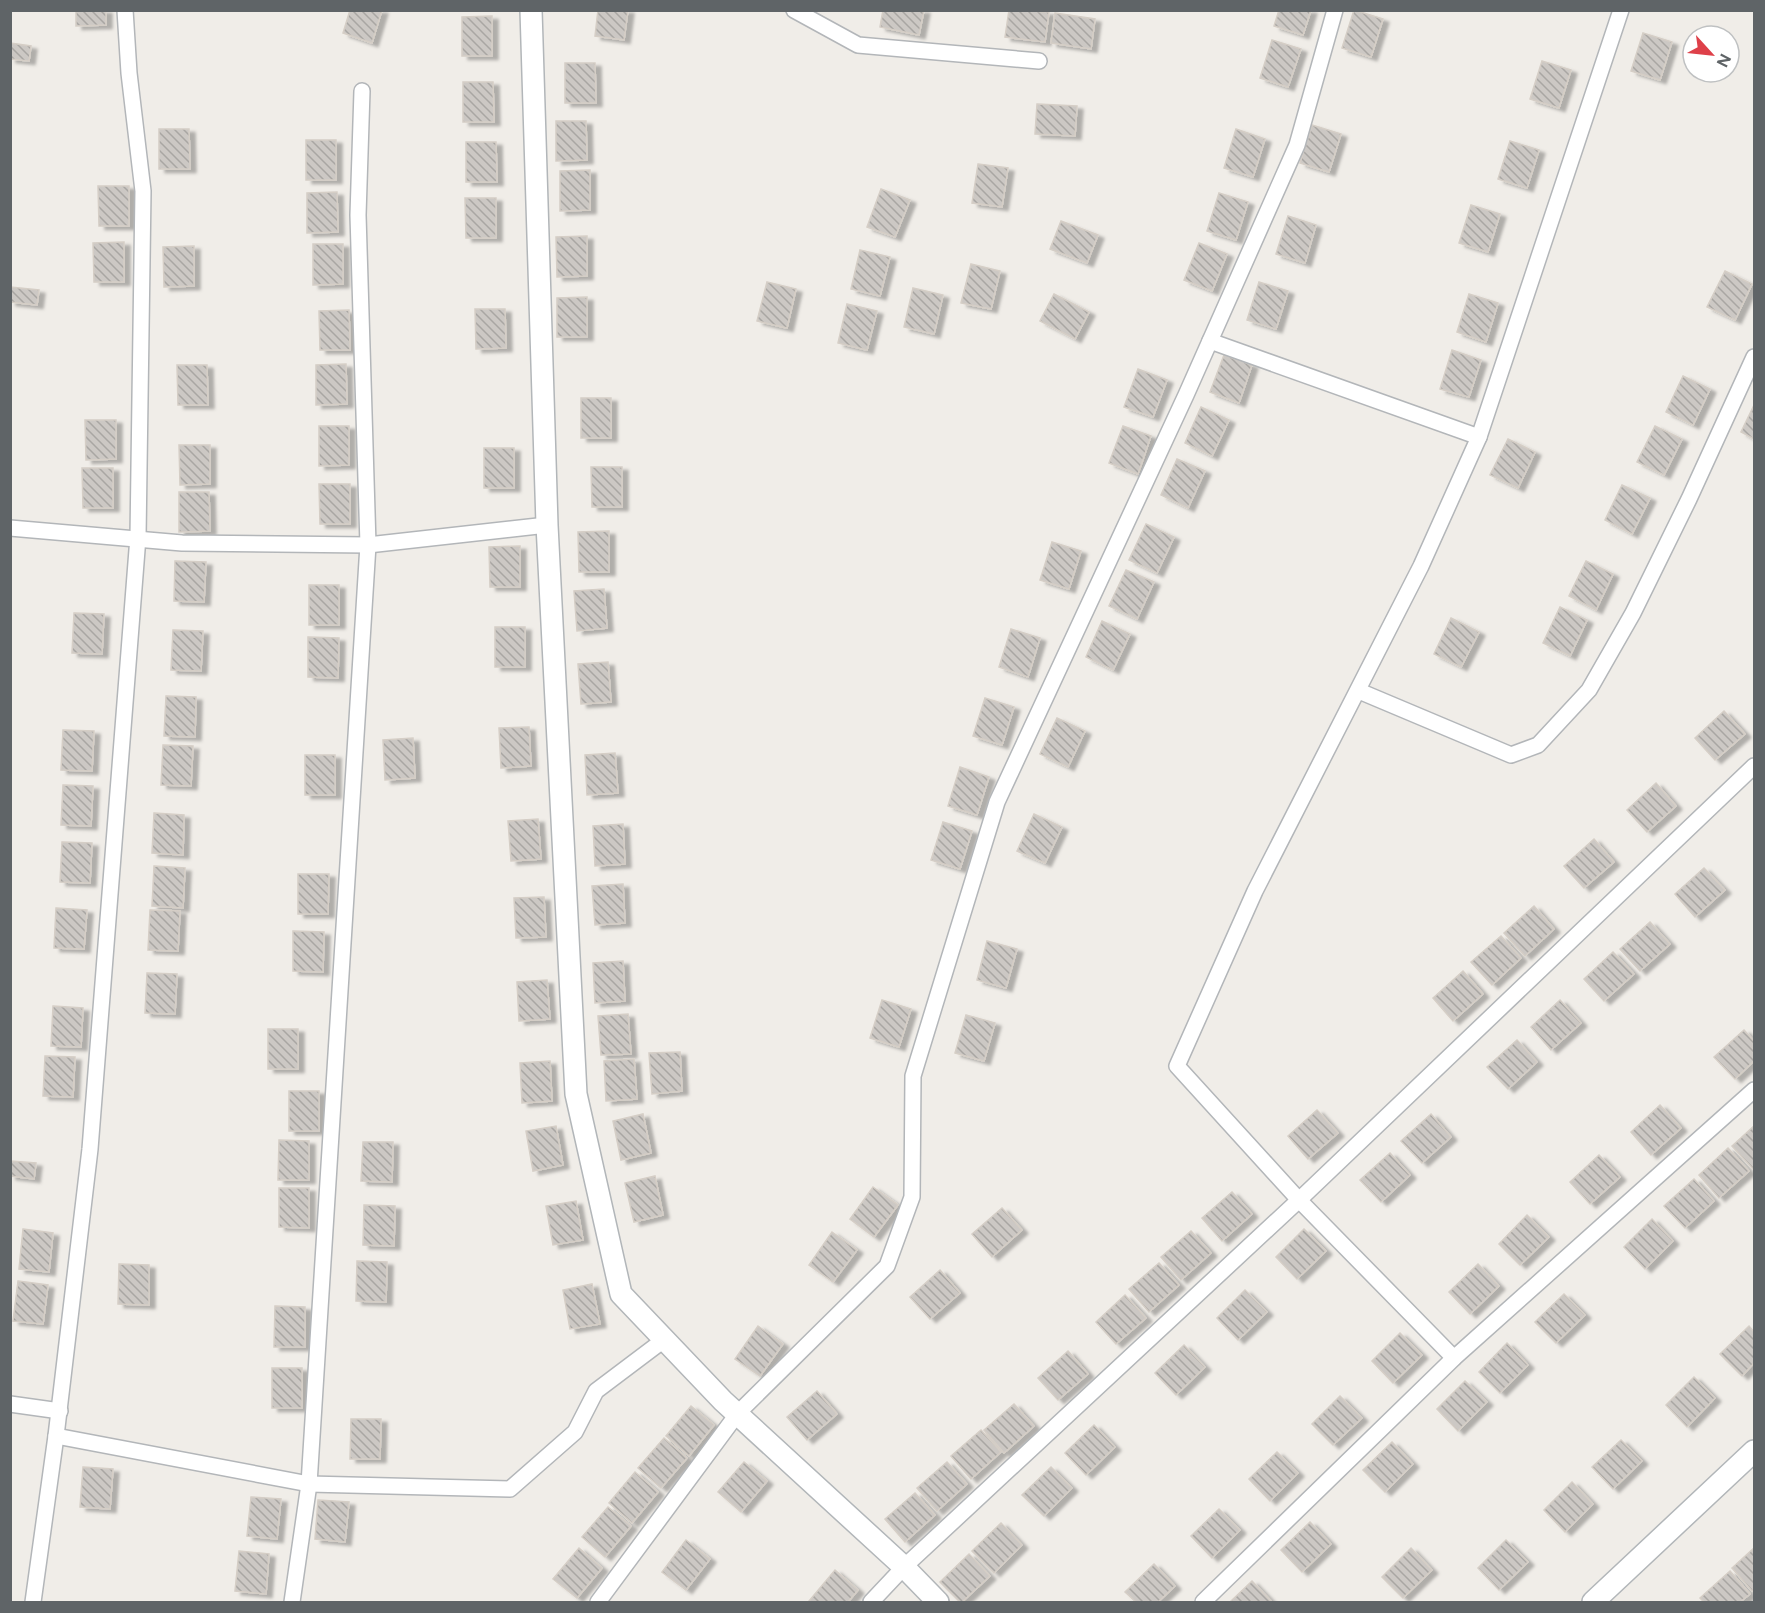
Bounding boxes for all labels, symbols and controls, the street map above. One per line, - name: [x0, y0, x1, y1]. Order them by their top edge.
- north arrow: [1681, 24, 1741, 84]
- text: N: [1713, 51, 1735, 70]

